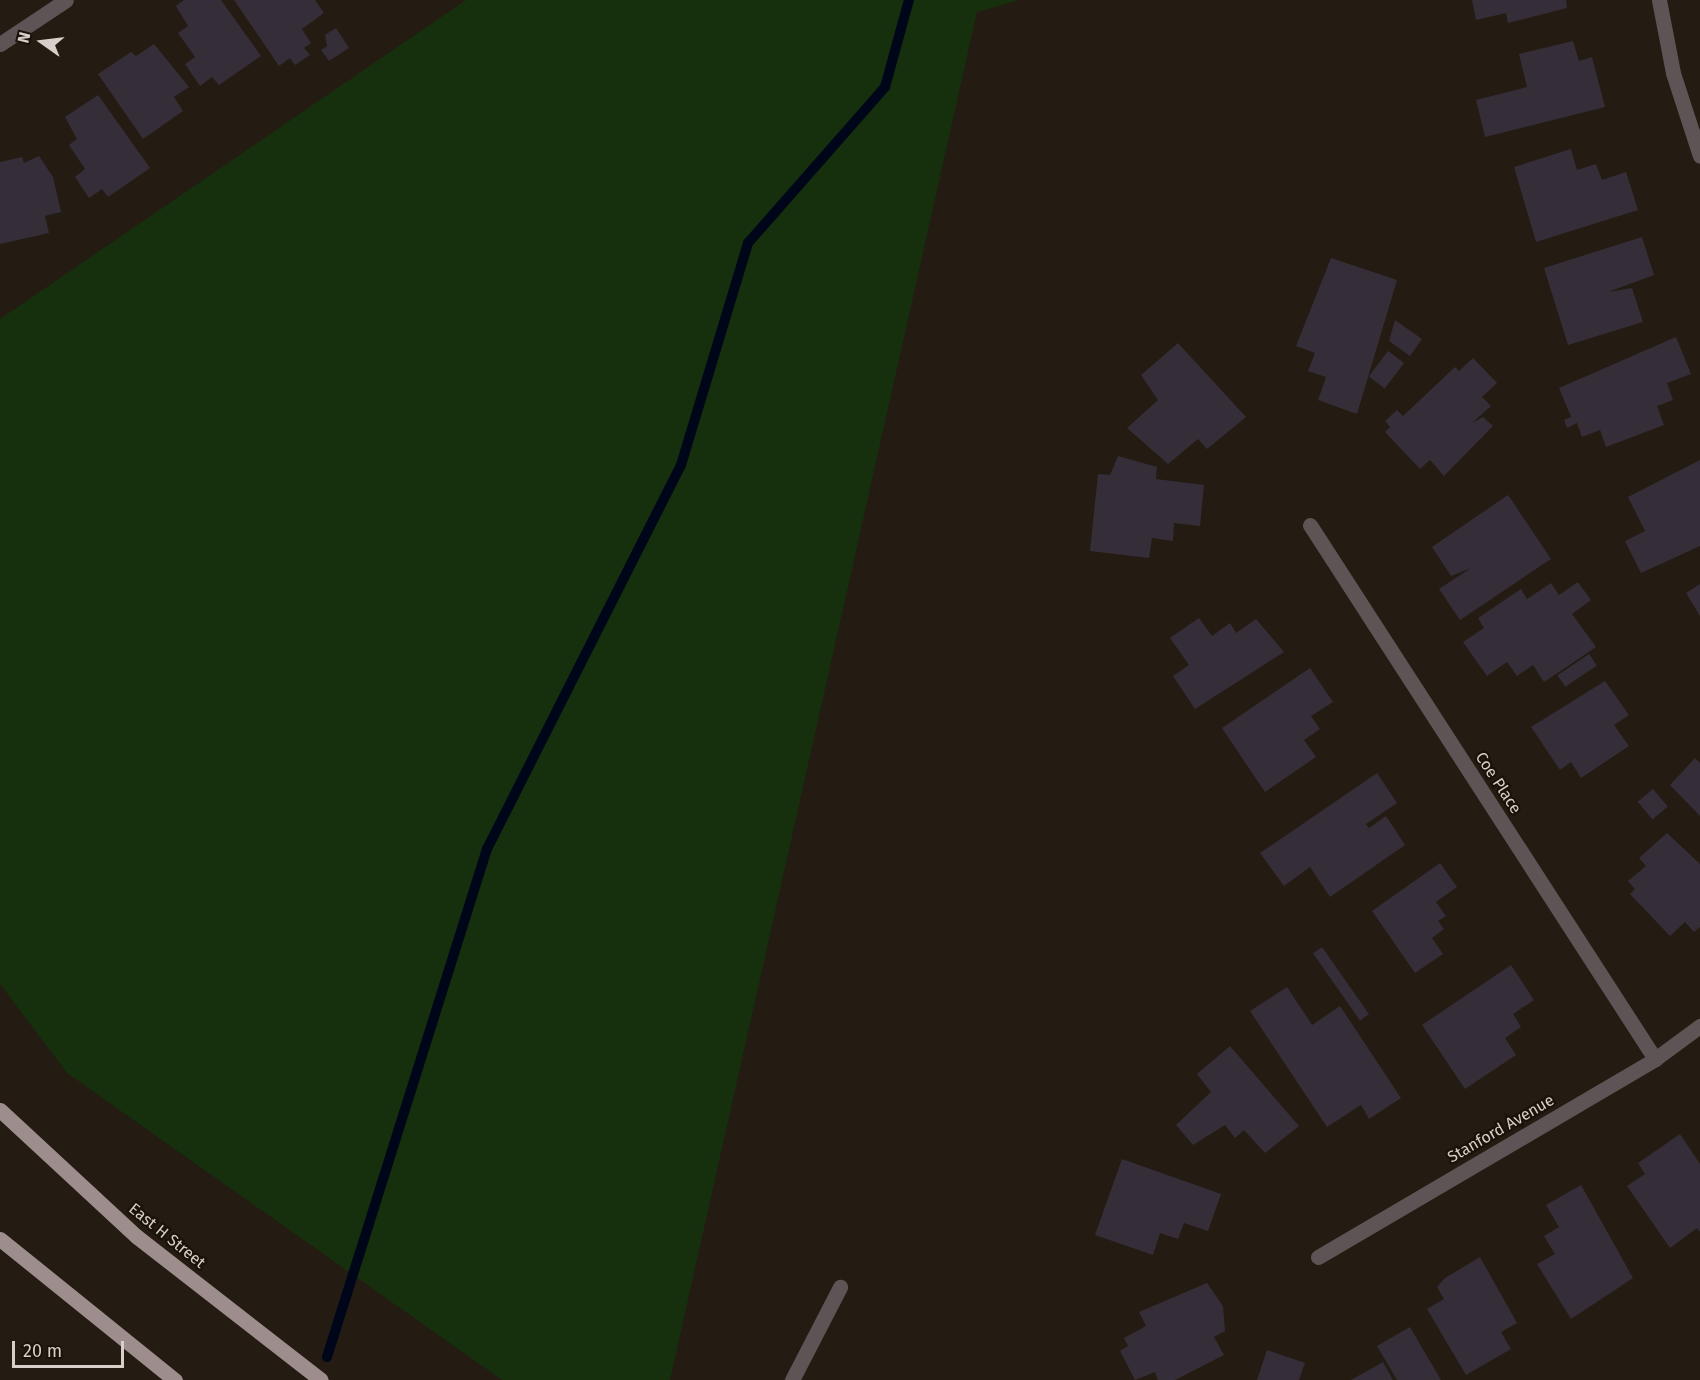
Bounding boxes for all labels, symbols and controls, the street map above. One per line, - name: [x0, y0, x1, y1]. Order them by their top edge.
- north arrow: [12, 12, 72, 72]
- text: N: [14, 30, 35, 45]
- street label: Coe Place: [1471, 749, 1525, 817]
- street label: Stanford Avenue: [1444, 1091, 1558, 1167]
- street label: East H Street: [125, 1199, 209, 1273]
- scale bar: [15, 1329, 128, 1367]
- text: 20 m: [23, 1340, 62, 1362]

